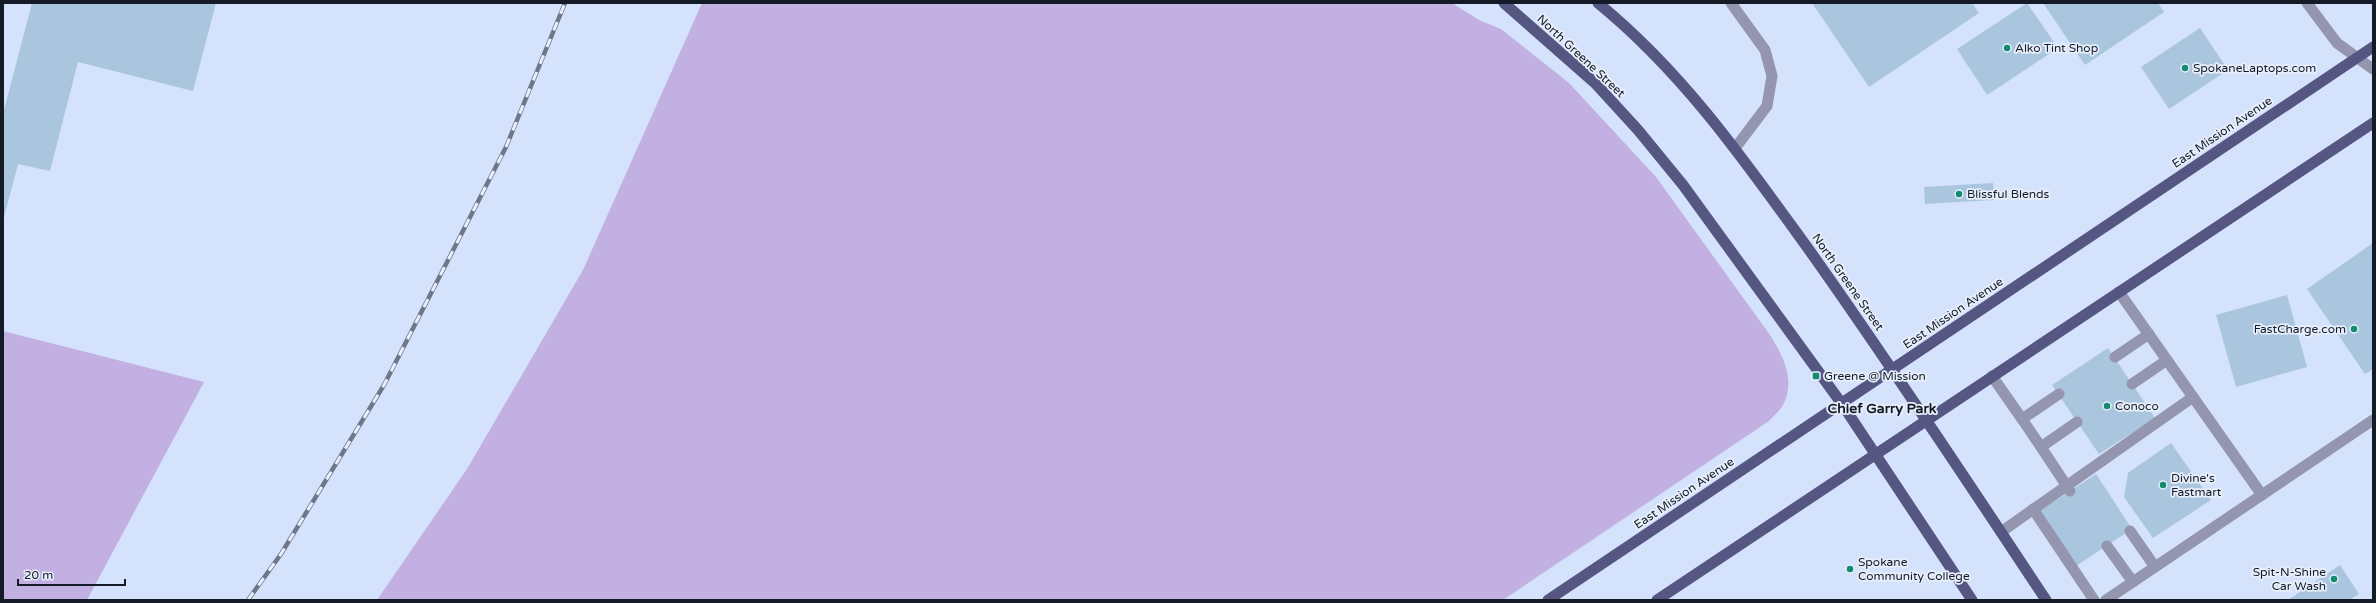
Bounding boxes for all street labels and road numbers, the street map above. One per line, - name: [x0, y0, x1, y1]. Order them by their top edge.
- street label: North Greene Street: [1534, 12, 1628, 101]
- street label: East Mission Avenue: [2169, 93, 2275, 171]
- street label: North Greene Street: [1809, 231, 1887, 333]
- street label: East Mission Avenue: [1900, 274, 2006, 352]
- street label: East Mission Avenue: [1631, 454, 1737, 532]

